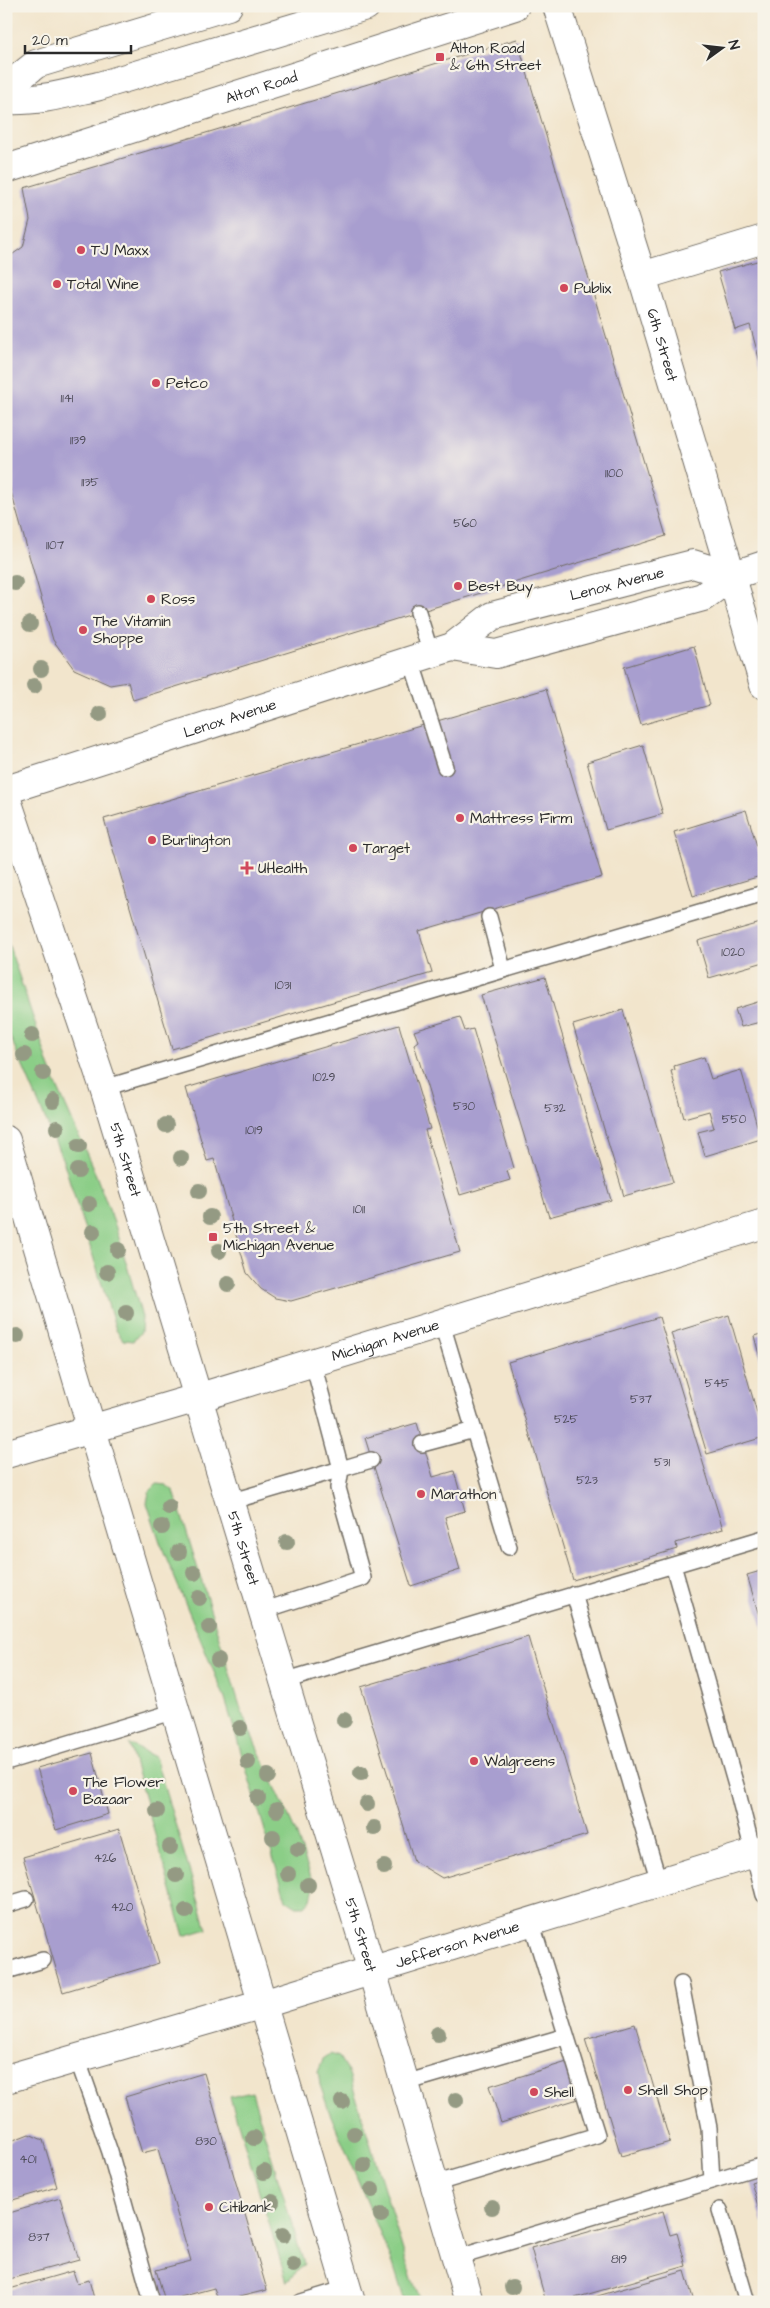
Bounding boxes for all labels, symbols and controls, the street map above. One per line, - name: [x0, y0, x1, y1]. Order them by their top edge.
- scale bar: [25, 22, 131, 54]
- north arrow: [698, 22, 748, 72]
- text: 20 m: [32, 30, 68, 51]
- place label: Alton Road & 6th Street: [450, 38, 541, 76]
- text: N: [723, 38, 744, 52]
- marker: Alton Road & 6th Street: [434, 51, 446, 63]
- street label: Alton Road: [223, 66, 300, 109]
- place label: TJ Maxx: [91, 240, 149, 261]
- marker: TJ Maxx: [75, 244, 87, 256]
- place label: Total Wine: [67, 274, 139, 295]
- marker: Total Wine: [51, 278, 63, 290]
- place label: Publix: [574, 278, 612, 299]
- marker: Publix: [558, 282, 570, 294]
- street label: 6th Street: [641, 306, 683, 384]
- place label: Petco: [166, 373, 208, 394]
- marker: Petco: [150, 377, 162, 389]
- house number: 1141: [61, 390, 74, 407]
- house number: 1139: [70, 432, 86, 449]
- house number: 1100: [605, 465, 624, 482]
- house number: 1135: [81, 474, 99, 491]
- house number: 560: [453, 515, 477, 532]
- house number: 1107: [46, 537, 65, 554]
- street label: Lenox Avenue: [568, 562, 666, 606]
- place label: Best Buy: [468, 576, 533, 598]
- marker: Best Buy: [452, 580, 464, 592]
- place label: Ross: [161, 589, 196, 610]
- marker: Ross: [145, 593, 157, 605]
- place label: The Vitamin Shoppe: [93, 611, 171, 649]
- marker: The Vitamin Shoppe: [77, 624, 89, 636]
- street label: Lenox Avenue: [181, 694, 279, 743]
- place label: Mattress Firm: [470, 808, 573, 829]
- marker: Mattress Firm: [454, 812, 466, 824]
- place label: Burlington: [162, 830, 231, 852]
- marker: Burlington: [146, 834, 158, 846]
- place label: Target: [363, 838, 410, 860]
- marker: Target: [347, 842, 359, 854]
- place label: UHealth: [258, 858, 308, 879]
- marker: UHealth: [240, 861, 254, 875]
- house number: 1020: [721, 944, 745, 961]
- house number: 1031: [275, 977, 292, 994]
- house number: 1029: [313, 1069, 336, 1086]
- house number: 530: [453, 1098, 476, 1115]
- house number: 532: [544, 1100, 566, 1117]
- house number: 550: [722, 1111, 747, 1128]
- street label: 5th Street: [104, 1120, 146, 1199]
- house number: 1019: [245, 1122, 263, 1139]
- house number: 1011: [353, 1201, 366, 1218]
- place label: 5th Street & Michigan Avenue: [223, 1218, 334, 1257]
- marker: 5th Street & Michigan Avenue: [207, 1231, 219, 1243]
- street label: Michigan Avenue: [329, 1314, 442, 1367]
- house number: 545: [704, 1375, 730, 1392]
- house number: 537: [630, 1391, 653, 1408]
- house number: 525: [554, 1411, 578, 1428]
- house number: 531: [654, 1454, 671, 1471]
- house number: 523: [576, 1472, 598, 1489]
- place label: Marathon: [431, 1484, 497, 1505]
- marker: Marathon: [415, 1488, 427, 1500]
- street label: 5th Street: [222, 1509, 264, 1588]
- place label: Walgreens: [484, 1751, 556, 1773]
- marker: Walgreens: [468, 1755, 480, 1767]
- place label: The Flower Bazaar: [83, 1772, 164, 1810]
- marker: The Flower Bazaar: [67, 1785, 79, 1797]
- house number: 426: [94, 1850, 117, 1867]
- street label: 5th Street: [339, 1895, 382, 1975]
- house number: 420: [111, 1899, 134, 1916]
- street label: Jefferson Avenue: [393, 1916, 522, 1974]
- place label: Shell Shop: [638, 2080, 708, 2101]
- place label: Shell: [544, 2082, 574, 2103]
- marker: Shell Shop: [622, 2084, 634, 2096]
- marker: Shell: [528, 2086, 540, 2098]
- house number: 830: [195, 2133, 217, 2150]
- house number: 401: [19, 2151, 37, 2168]
- place label: Citibank: [219, 2197, 273, 2218]
- marker: Citibank: [203, 2201, 215, 2213]
- house number: 837: [28, 2229, 50, 2246]
- house number: 819: [611, 2251, 627, 2268]

